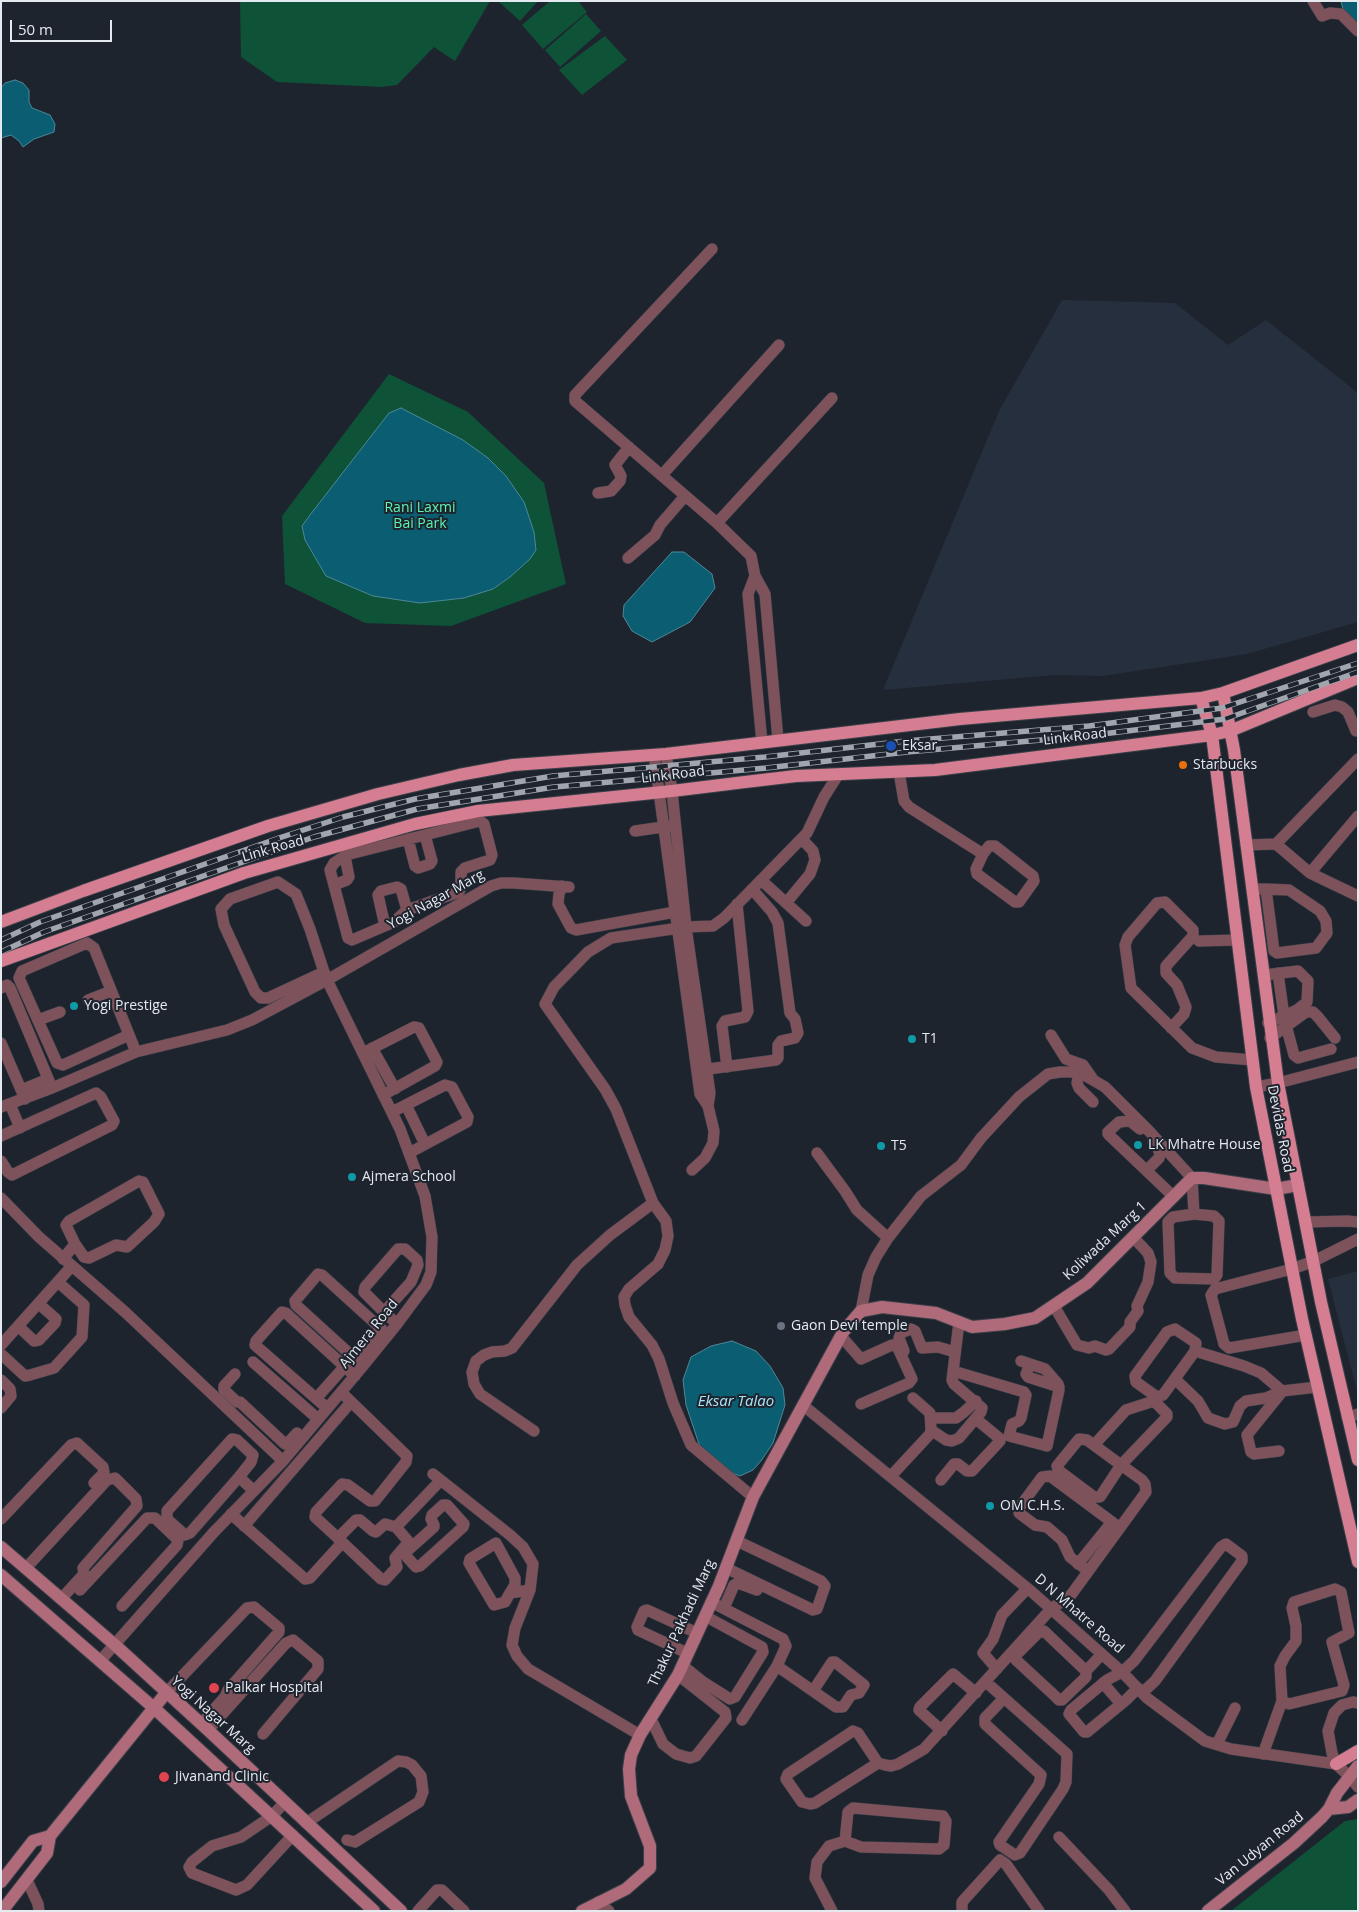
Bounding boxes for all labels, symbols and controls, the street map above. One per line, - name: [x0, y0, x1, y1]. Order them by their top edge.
- scale bar: [12, 10, 115, 42]
- text: 50 m: [18, 19, 53, 39]
- park label: Rani Laxmi Bai Park: [384, 500, 456, 532]
- street label: Link Road: [1042, 725, 1108, 749]
- place label: Eksar: [902, 738, 937, 754]
- marker: Eksar: [884, 739, 898, 753]
- place label: Starbucks: [1193, 757, 1257, 773]
- marker: Starbucks: [1177, 759, 1189, 771]
- street label: Link Road: [640, 763, 706, 787]
- street label: Link Road: [240, 832, 306, 866]
- street label: Yogi Nagar Marg: [385, 867, 487, 933]
- place label: Yogi Prestige: [84, 998, 168, 1014]
- marker: Yogi Prestige: [68, 1000, 80, 1012]
- place label: T1: [922, 1031, 938, 1047]
- marker: T1: [906, 1033, 918, 1045]
- street label: Devidas Road: [1263, 1084, 1297, 1174]
- place label: LK Mhatre House: [1148, 1137, 1261, 1153]
- place label: T5: [891, 1138, 907, 1154]
- marker: LK Mhatre House: [1132, 1139, 1144, 1151]
- marker: T5: [875, 1140, 887, 1152]
- place label: Ajmera School: [362, 1169, 456, 1185]
- marker: Ajmera School: [346, 1171, 358, 1183]
- street label: Koliwada Marg 1: [1060, 1198, 1150, 1284]
- street label: Ajmera Road: [336, 1296, 402, 1372]
- place label: Gaon Devi temple: [791, 1318, 908, 1334]
- marker: Gaon Devi temple: [775, 1320, 787, 1332]
- water label: Eksar Talao: [698, 1393, 774, 1411]
- place label: OM C.H.S.: [1000, 1498, 1065, 1514]
- marker: OM C.H.S.: [984, 1500, 996, 1512]
- street label: Thakur Pakhadi Marg: [645, 1557, 719, 1689]
- street label: D N Mhatre Road: [1031, 1571, 1127, 1657]
- street label: Yogi Nagar Marg: [167, 1673, 259, 1757]
- place label: Palkar Hospital: [225, 1680, 323, 1696]
- marker: Palkar Hospital: [207, 1681, 221, 1695]
- place label: Jivanand Clinic: [175, 1769, 269, 1785]
- marker: Jivanand Clinic: [157, 1770, 171, 1784]
- street label: Van Udyan Road: [1213, 1809, 1307, 1889]

